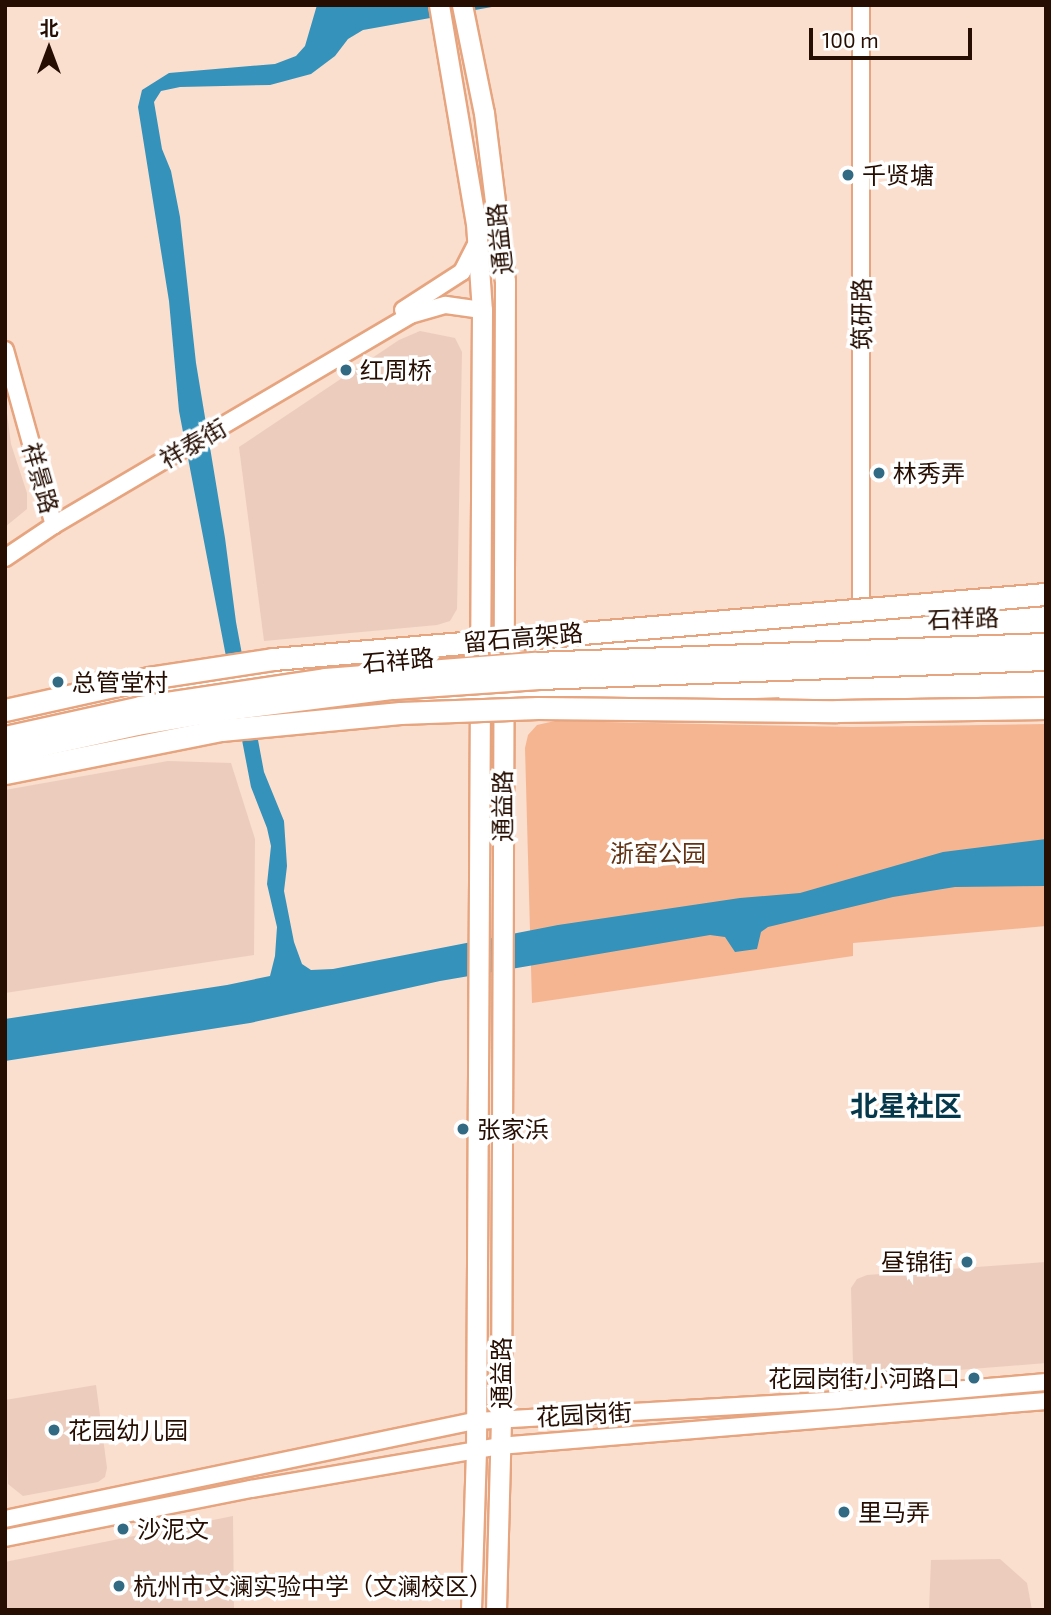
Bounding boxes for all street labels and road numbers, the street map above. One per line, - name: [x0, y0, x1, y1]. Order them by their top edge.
- street label: 通益路: [481, 202, 517, 276]
- street label: 筑研路: [847, 278, 875, 350]
- street label: 祥泰街: [155, 413, 231, 473]
- street label: 祥景路: [17, 439, 65, 517]
- street label: 石祥路: [927, 602, 999, 634]
- street label: 留石高架路: [462, 617, 584, 657]
- street label: 石祥路: [361, 643, 435, 677]
- street label: 通益路: [488, 770, 516, 842]
- street label: 通益路: [487, 1337, 515, 1409]
- street label: 花园岗街: [535, 1397, 633, 1431]

